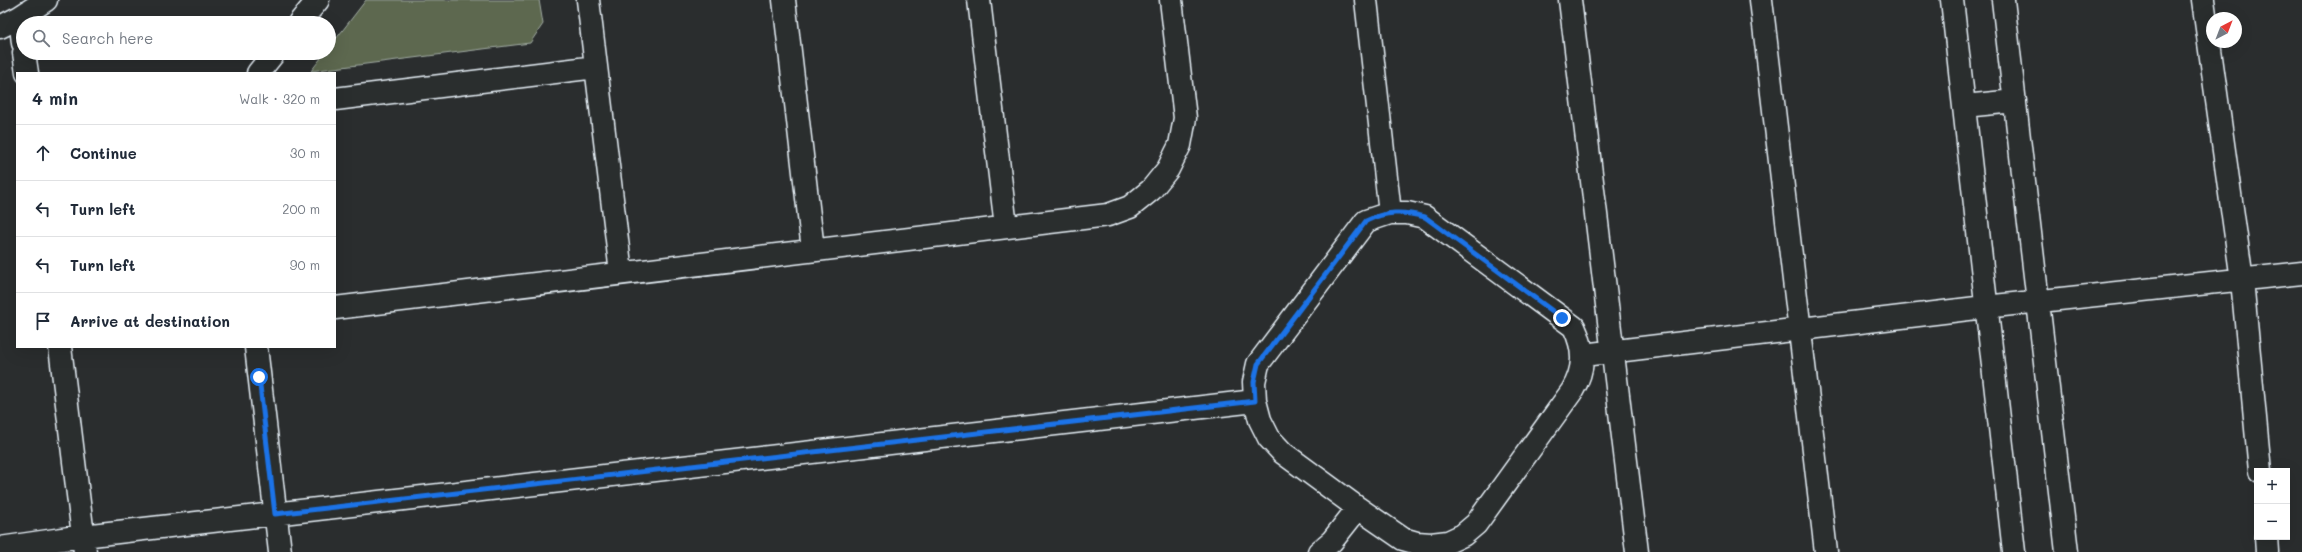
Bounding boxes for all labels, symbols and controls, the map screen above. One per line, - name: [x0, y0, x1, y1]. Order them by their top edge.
- north arrow: [2206, 12, 2242, 48]
- search box: [16, 16, 336, 60]
- icon: search: [30, 27, 52, 49]
- text: Search here: [62, 28, 153, 48]
- text: 4 min: [32, 87, 78, 109]
- text: Walk · 320 m: [239, 90, 320, 107]
- icon: ahead: [32, 142, 54, 164]
- text: Continue: [70, 143, 137, 163]
- text: 30 m: [290, 144, 320, 161]
- icon: left: [32, 198, 54, 220]
- text: Turn left: [70, 199, 135, 219]
- text: 200 m: [282, 200, 320, 217]
- icon: left: [32, 254, 54, 276]
- text: Turn left: [70, 255, 135, 275]
- text: 90 m: [290, 256, 320, 273]
- route end: [1553, 309, 1571, 327]
- icon: arrive: [32, 310, 54, 332]
- text: Arrive at destination: [70, 311, 230, 331]
- route start: [250, 368, 268, 386]
- map controls: [2254, 468, 2290, 540]
- button: +: [2254, 468, 2290, 504]
- button: −: [2254, 504, 2290, 540]

